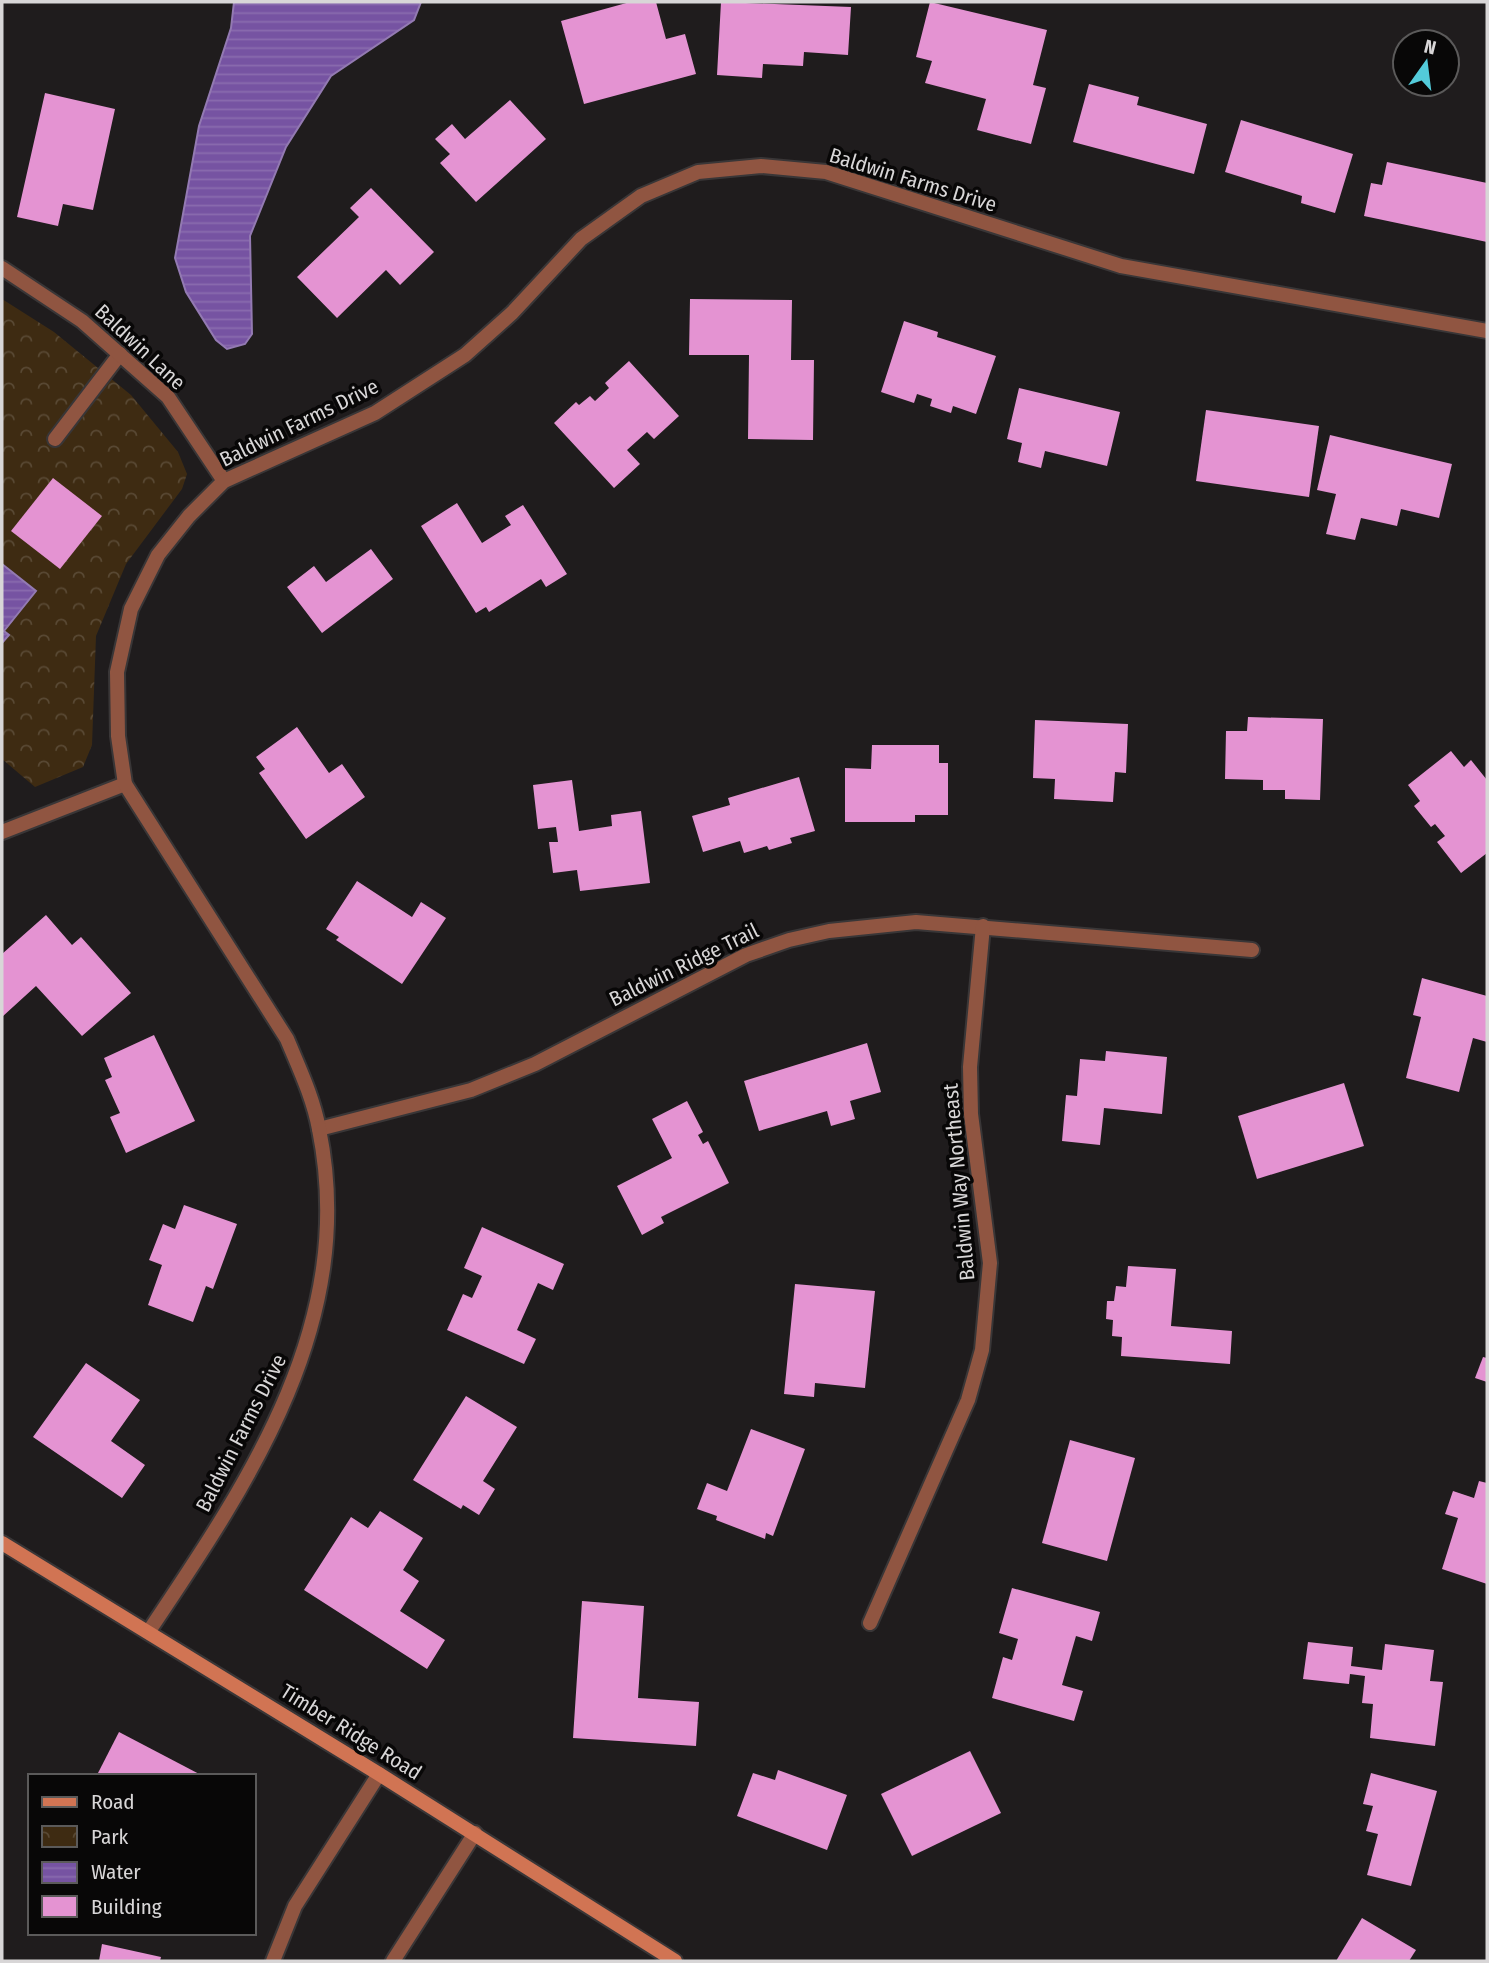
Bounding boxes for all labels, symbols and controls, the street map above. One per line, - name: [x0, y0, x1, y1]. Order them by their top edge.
- north arrow: [1391, 28, 1461, 98]
- text: N: [1422, 34, 1438, 60]
- street label: Baldwin Farms Drive: [826, 142, 1000, 218]
- street label: Baldwin Lane: [89, 299, 191, 395]
- street label: Baldwin Farms Drive: [215, 373, 383, 473]
- street label: Baldwin Ridge Trail: [605, 917, 763, 1012]
- street label: Baldwin Way Northeast: [937, 1082, 981, 1282]
- street label: Baldwin Farms Drive: [190, 1350, 292, 1516]
- street label: Timber Ridge Road: [276, 1678, 426, 1786]
- legend: [28, 1774, 256, 1935]
- text: Road: [91, 1789, 135, 1815]
- text: Park: [91, 1824, 129, 1850]
- text: Water: [91, 1859, 141, 1885]
- text: Building: [91, 1894, 162, 1920]

